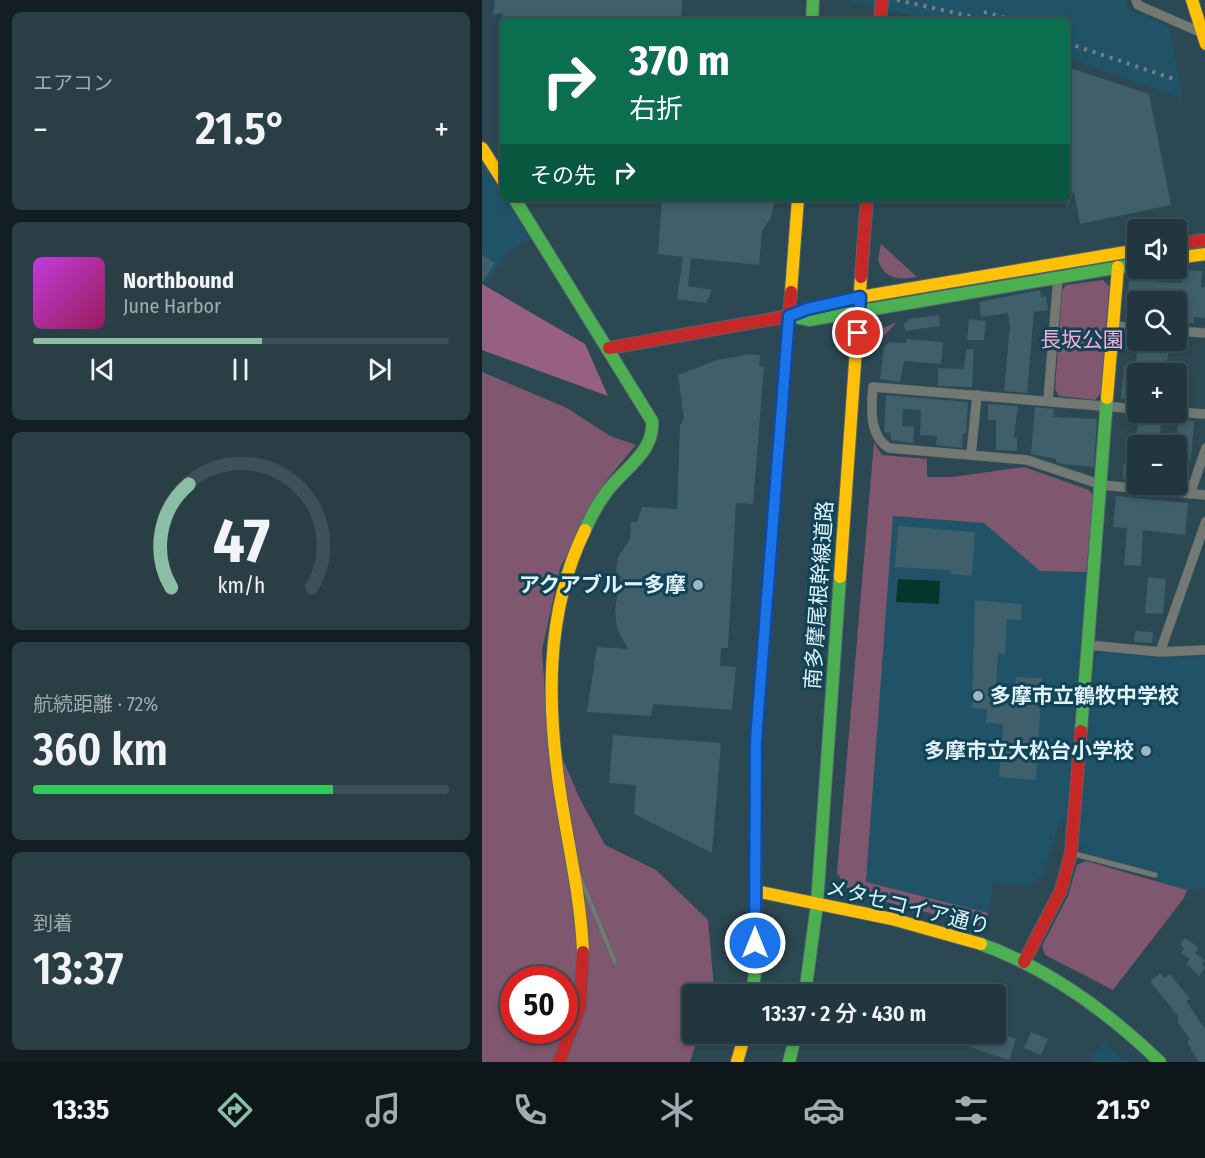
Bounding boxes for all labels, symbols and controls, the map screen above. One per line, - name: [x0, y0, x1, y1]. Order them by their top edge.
- text: 370 m: [629, 36, 730, 86]
- icon: right: [530, 42, 608, 120]
- text: エアコン: [33, 71, 113, 95]
- text: 右折: [629, 93, 683, 125]
- text: 21.5°: [195, 102, 287, 156]
- text: −: [33, 110, 48, 150]
- text: +: [434, 110, 449, 150]
- icon: right: [608, 156, 641, 189]
- text: その先: [530, 162, 596, 189]
- map controls: [1127, 219, 1187, 495]
- button: sound: [1127, 219, 1187, 279]
- text: Northbound: [123, 267, 234, 294]
- button: search: [1127, 291, 1187, 351]
- text: June Harbor: [123, 294, 221, 318]
- pin: [832, 307, 883, 358]
- icon: arrive: [841, 316, 874, 349]
- park label: 長坂公園: [1040, 327, 1124, 353]
- icon: previous: [86, 353, 119, 386]
- icon: pause: [224, 353, 257, 386]
- icon: next: [363, 353, 396, 386]
- button: +: [1127, 363, 1187, 423]
- button: −: [1127, 435, 1187, 495]
- street label: 南多摩尾根幹線道路: [799, 500, 839, 690]
- text: 47: [212, 504, 270, 579]
- place label: アクアブルー多摩: [519, 572, 686, 598]
- text: km/h: [217, 573, 265, 599]
- marker: アクアブルー多摩: [691, 578, 705, 592]
- place label: 多摩市立鶴牧中学校: [990, 683, 1179, 709]
- marker: 多摩市立鶴牧中学校: [971, 689, 985, 703]
- text: 航続距離 · 72%: [33, 692, 158, 716]
- text: 360 km: [33, 723, 168, 777]
- place label: 多摩市立大松台小学校: [924, 738, 1134, 764]
- marker: 多摩市立大松台小学校: [1139, 744, 1153, 758]
- street label: メタセコイア通り: [823, 874, 993, 940]
- text: 到着: [33, 911, 73, 935]
- position arrow: [723, 911, 787, 975]
- text: 13:37: [33, 942, 123, 996]
- speed limit sign: 50: [500, 966, 578, 1044]
- text: 13:37 · 2 分 · 430 m: [762, 1000, 926, 1027]
- icon: directions: [214, 1089, 256, 1131]
- icon: music: [362, 1089, 404, 1131]
- icon: phone: [509, 1089, 551, 1131]
- icon: climate: [656, 1089, 698, 1131]
- icon: car: [803, 1089, 845, 1131]
- icon: filters: [950, 1089, 992, 1131]
- text: 13:35: [53, 1094, 109, 1126]
- text: 21.5°: [1097, 1094, 1152, 1126]

